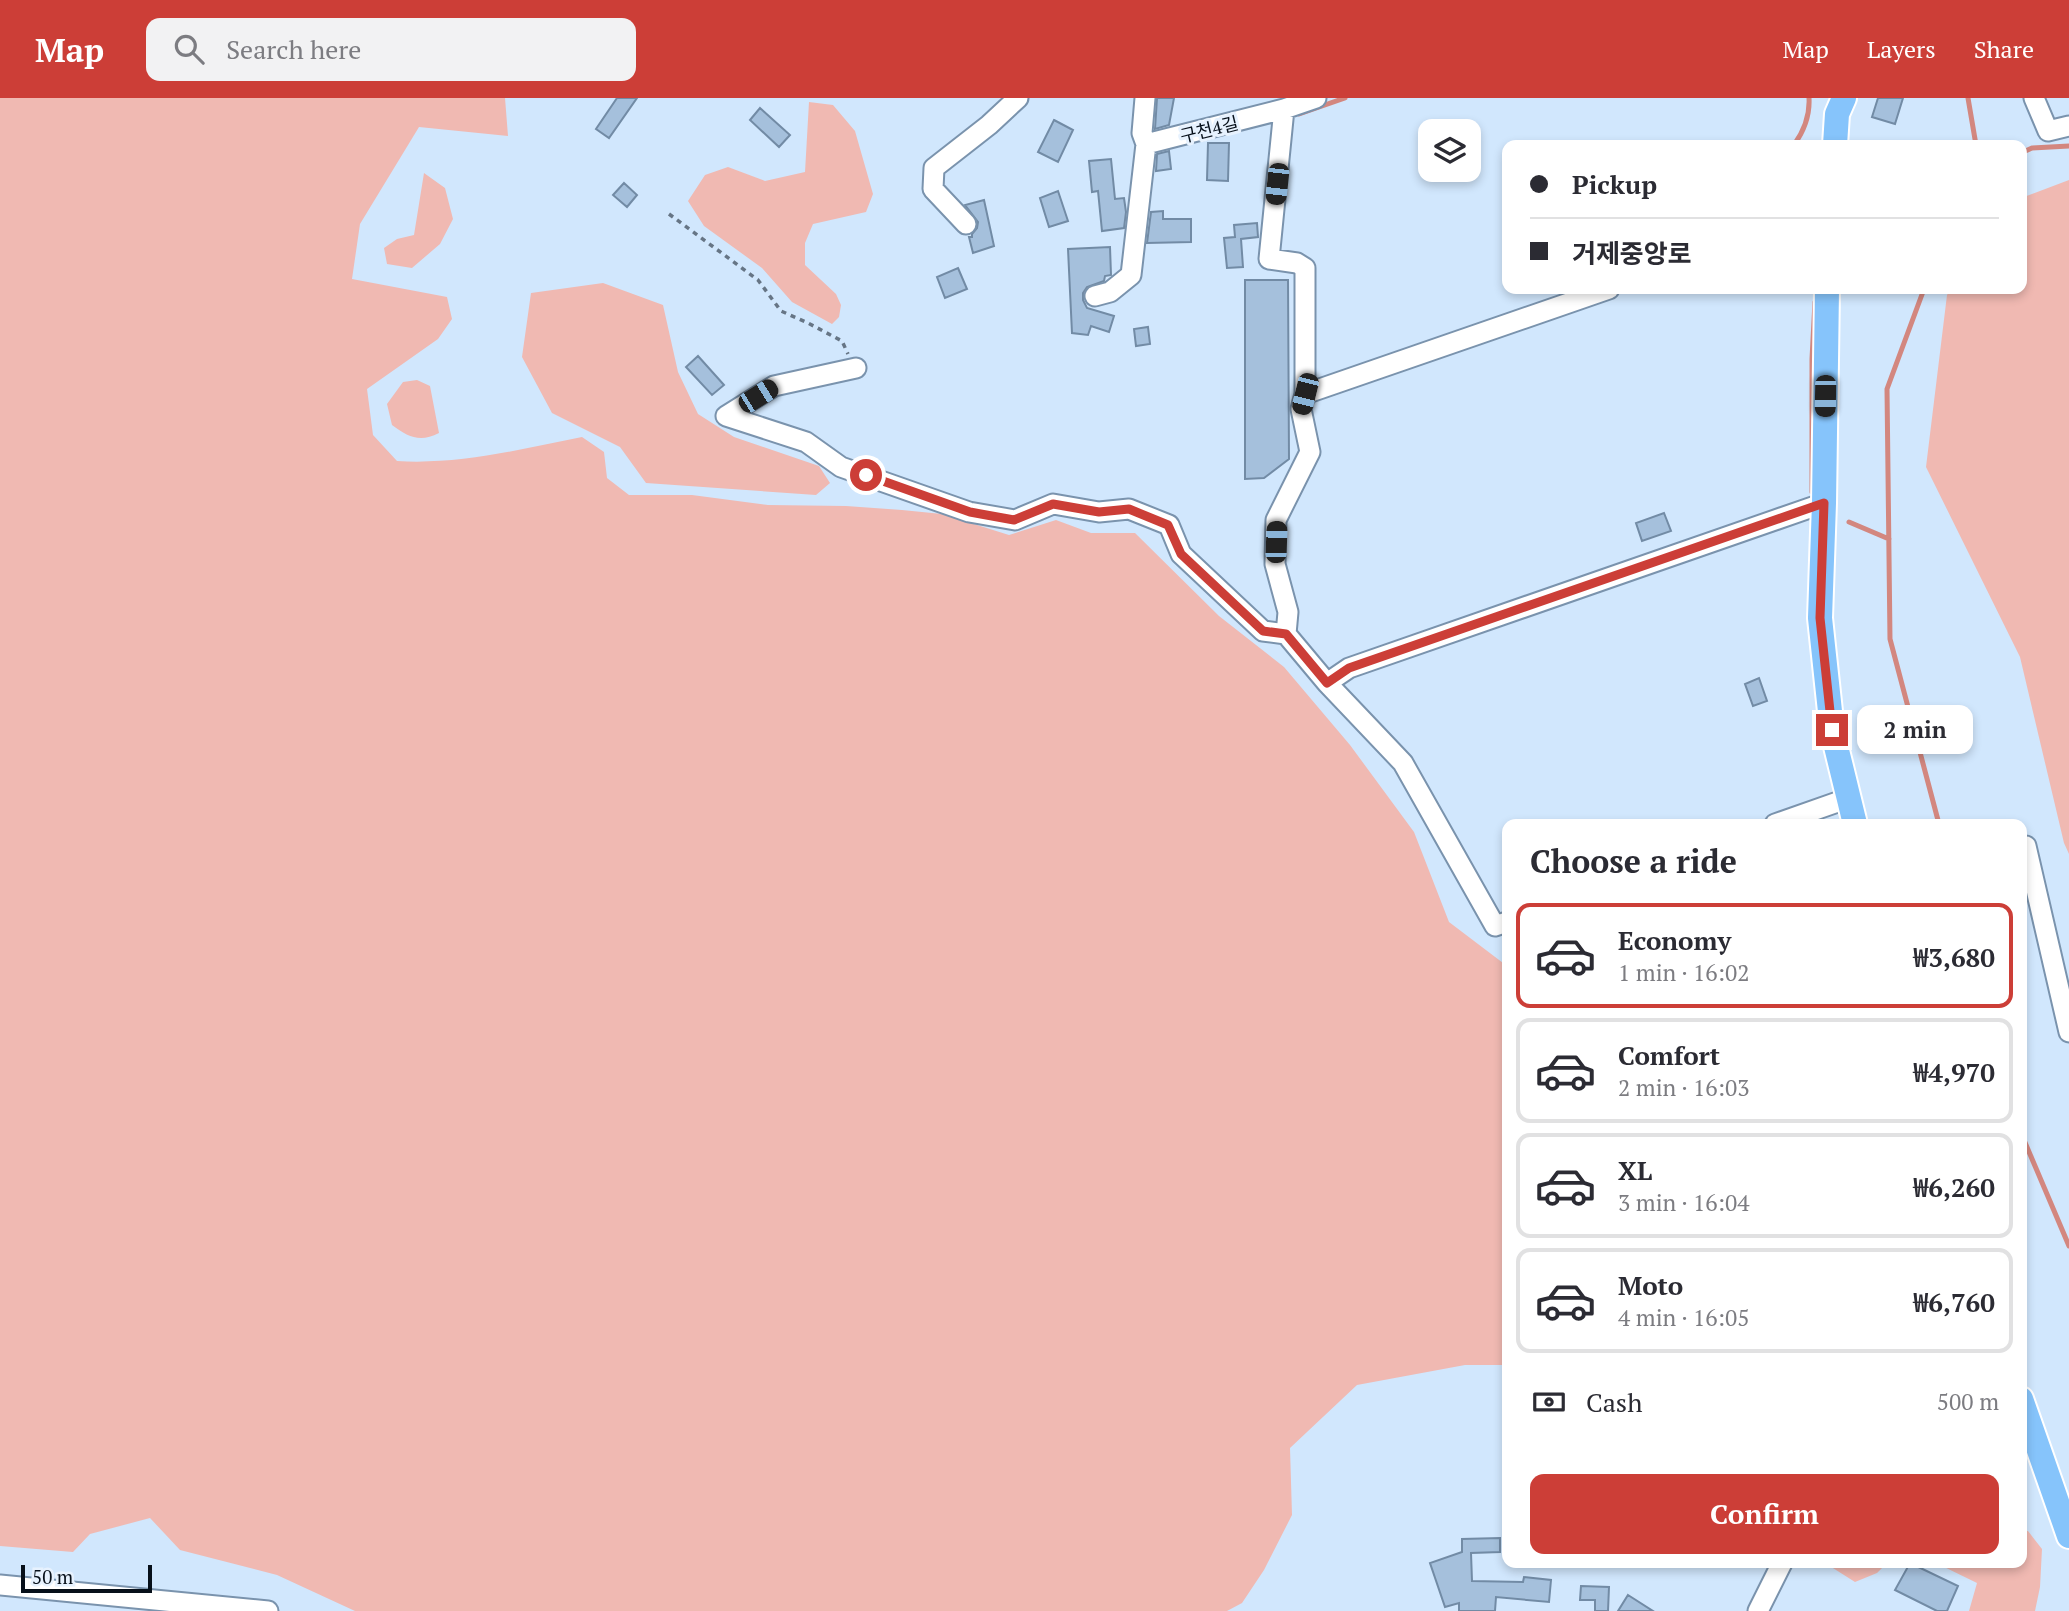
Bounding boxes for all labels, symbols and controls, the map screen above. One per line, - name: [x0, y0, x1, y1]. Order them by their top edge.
- search box: [146, 18, 636, 81]
- text: Map: [35, 28, 104, 71]
- icon: search: [170, 30, 208, 68]
- text: Search here: [226, 32, 361, 66]
- text: Map: [1782, 33, 1829, 65]
- text: Layers: [1867, 33, 1936, 65]
- text: Share: [1974, 33, 2034, 65]
- street label: 구천4길: [1177, 110, 1241, 148]
- map controls: [1418, 119, 1481, 182]
- button: layers: [1418, 119, 1481, 182]
- car: [1265, 162, 1290, 206]
- text: Pickup: [1572, 167, 1657, 201]
- text: 거제중앙로: [1572, 236, 1692, 270]
- car: [1290, 371, 1321, 417]
- car: [1815, 375, 1836, 417]
- car: [735, 376, 782, 416]
- route start: [850, 459, 882, 491]
- car: [1265, 521, 1288, 563]
- callout: 2 min: [1856, 706, 1972, 754]
- route end: [1816, 714, 1848, 746]
- text: 2 min: [1884, 714, 1946, 745]
- text: Choose a ride: [1530, 840, 1737, 882]
- text: Economy: [1618, 923, 1731, 957]
- icon: car: [1534, 924, 1597, 987]
- text: ₩3,680: [1913, 940, 1995, 974]
- text: 1 min · 16:02: [1618, 957, 1750, 988]
- text: Comfort: [1618, 1038, 1720, 1072]
- icon: car: [1534, 1039, 1597, 1102]
- text: ₩4,970: [1913, 1055, 1995, 1089]
- text: 2 min · 16:03: [1618, 1072, 1750, 1103]
- text: XL: [1618, 1153, 1652, 1187]
- icon: car: [1534, 1154, 1597, 1217]
- text: ₩6,260: [1913, 1170, 1995, 1204]
- text: 3 min · 16:04: [1618, 1187, 1750, 1218]
- text: Moto: [1618, 1268, 1683, 1302]
- icon: car: [1534, 1269, 1597, 1332]
- text: ₩6,760: [1913, 1285, 1995, 1319]
- text: 4 min · 16:05: [1618, 1302, 1750, 1333]
- icon: cash: [1530, 1383, 1568, 1421]
- text: Cash: [1586, 1385, 1642, 1419]
- text: 500 m: [1937, 1386, 1999, 1417]
- button: Confirm: [1530, 1474, 1999, 1554]
- scale bar: [21, 1562, 152, 1594]
- text: 50 m: [32, 1564, 73, 1589]

